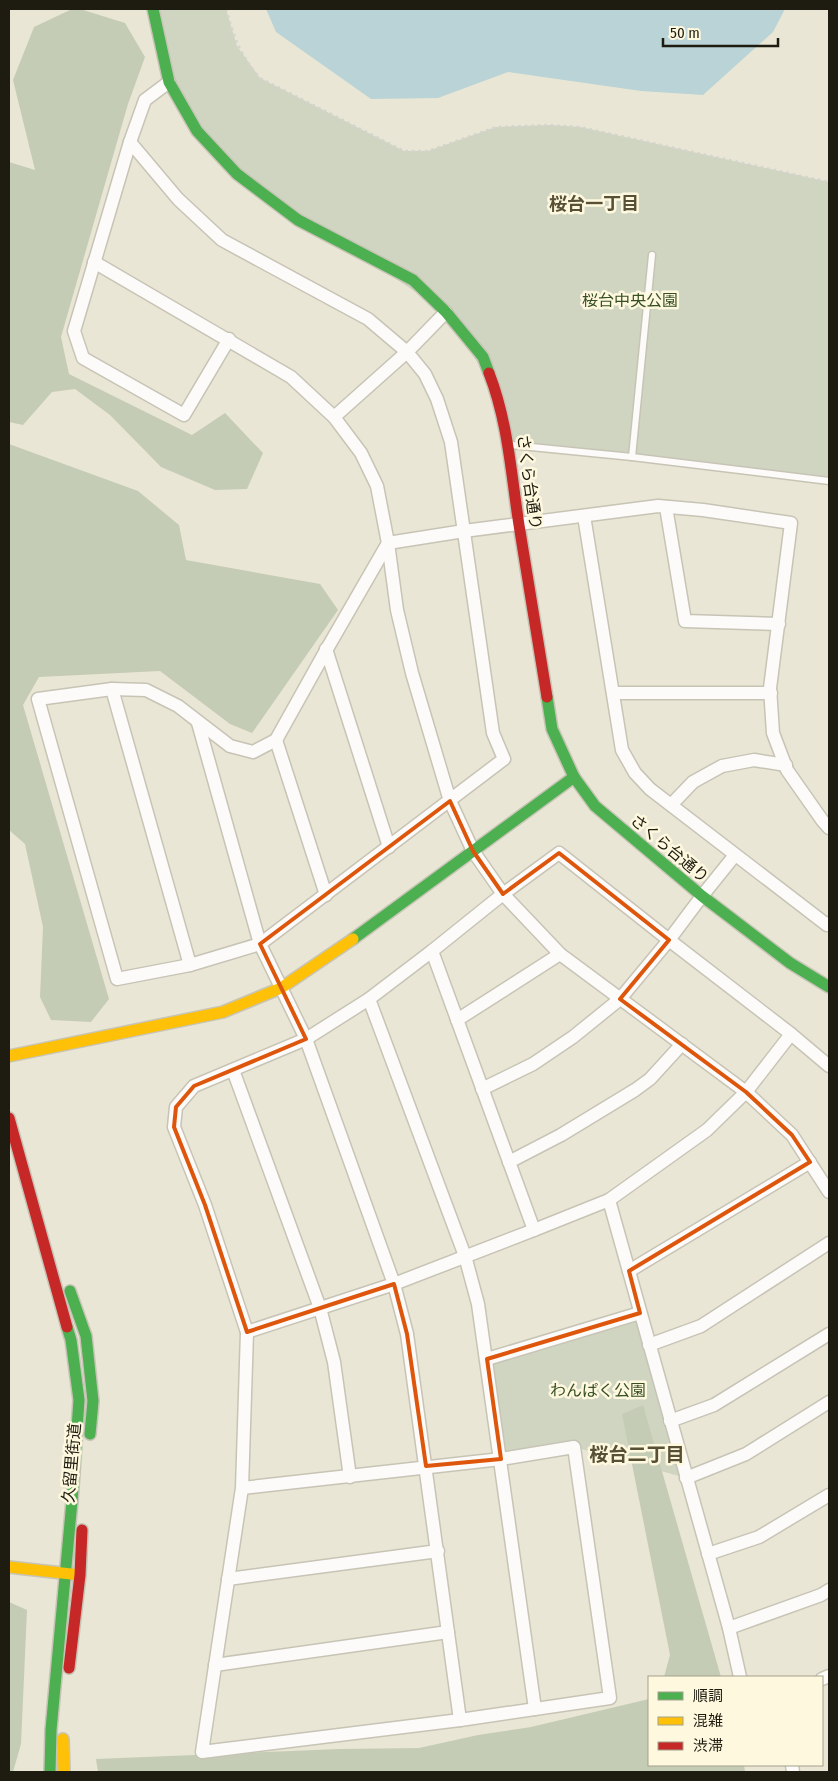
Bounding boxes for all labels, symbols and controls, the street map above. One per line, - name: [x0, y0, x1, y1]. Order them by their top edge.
- scale bar: [663, 15, 778, 47]
- text: 50 m: [670, 24, 700, 42]
- district label: 桜台一丁目: [549, 193, 639, 215]
- park label: 桜台中央公園: [582, 291, 678, 310]
- street label: さくら台通り: [513, 433, 546, 531]
- street label: さくら台通り: [627, 810, 713, 887]
- park label: わんぱく公園: [550, 1381, 646, 1400]
- street label: 久留里街道: [59, 1422, 84, 1504]
- district label: 桜台二丁目: [589, 1443, 685, 1466]
- legend: [648, 1676, 823, 1766]
- text: 順調: [693, 1687, 723, 1705]
- text: 混雑: [693, 1712, 723, 1730]
- text: 渋滞: [693, 1737, 723, 1755]

